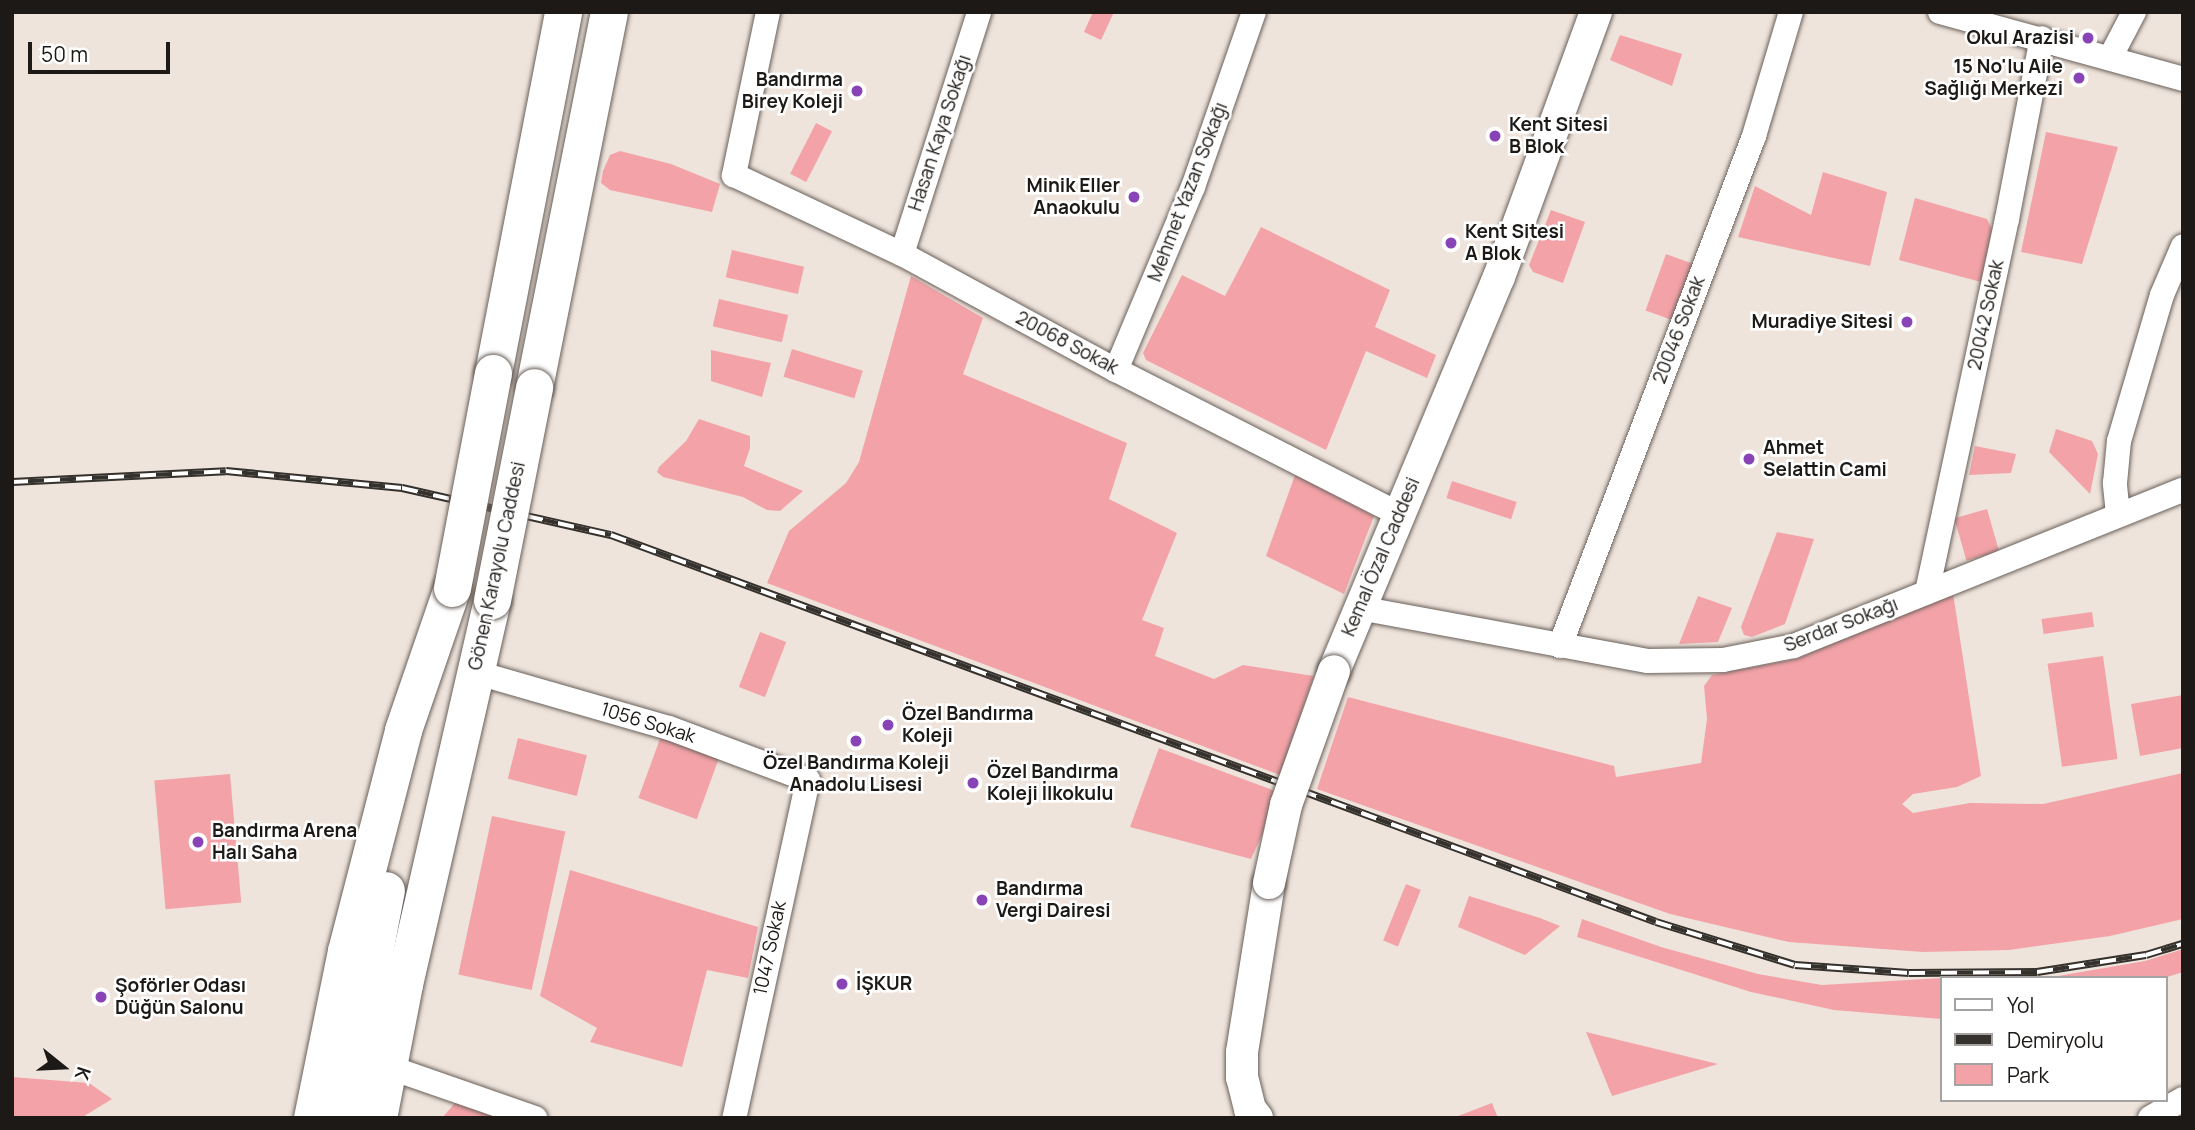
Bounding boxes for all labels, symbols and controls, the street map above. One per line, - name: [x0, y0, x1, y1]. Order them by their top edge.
- place label: Okul Arazisi: [1966, 27, 2074, 49]
- scale bar: [32, 28, 173, 72]
- marker: Okul Arazisi: [2080, 30, 2096, 46]
- text: 50 m: [41, 40, 88, 68]
- street label: Hasan Kaya Sokağı: [904, 52, 976, 214]
- place label: 15 No'lu Aile Sağlığı Merkezi: [1924, 56, 2063, 100]
- marker: 15 No'lu Aile Sağlığı Merkezi: [2069, 68, 2089, 88]
- place label: Bandırma Birey Koleji: [742, 69, 843, 113]
- marker: Bandırma Birey Koleji: [849, 83, 865, 99]
- street label: Mehmet Yazan Sokağı: [1143, 99, 1233, 285]
- place label: Kent Sitesi B Blok: [1509, 114, 1608, 158]
- marker: Kent Sitesi B Blok: [1487, 128, 1503, 144]
- place label: Minik Eller Anaokulu: [1026, 175, 1120, 219]
- marker: Minik Eller Anaokulu: [1126, 189, 1142, 205]
- place label: Kent Sitesi A Blok: [1465, 221, 1564, 265]
- marker: Kent Sitesi A Blok: [1443, 235, 1459, 251]
- street label: 20042 Sokak: [1963, 258, 2009, 372]
- street label: 20046 Sokak: [1648, 273, 1710, 387]
- street label: 20068 Sokak: [1012, 306, 1122, 380]
- place label: Muradiye Sitesi: [1751, 311, 1893, 333]
- marker: Muradiye Sitesi: [1899, 314, 1915, 330]
- place label: Ahmet Selattin Cami: [1763, 437, 1887, 481]
- marker: Ahmet Selattin Cami: [1741, 451, 1757, 467]
- street label: Gönen Karayolu Caddesi: [464, 460, 530, 672]
- street label: Kemal Özal Caddesi: [1337, 474, 1425, 640]
- street label: Serdar Sokağı: [1781, 593, 1901, 657]
- street label: 1056 Sokak: [598, 698, 698, 748]
- place label: Özel Bandırma Koleji: [902, 703, 1034, 747]
- marker: Özel Bandırma Koleji: [880, 717, 896, 733]
- marker: Özel Bandırma Koleji Anadolu Lisesi: [848, 733, 864, 749]
- place label: Özel Bandırma Koleji Anadolu Lisesi: [763, 752, 949, 796]
- place label: Özel Bandırma Koleji İlkokulu: [987, 761, 1119, 805]
- marker: Özel Bandırma Koleji İlkokulu: [965, 775, 981, 791]
- place label: Bandırma Arena Halı Saha: [212, 820, 357, 864]
- marker: Bandırma Arena Halı Saha: [190, 834, 206, 850]
- place label: Bandırma Vergi Dairesi: [996, 878, 1111, 922]
- marker: Bandırma Vergi Dairesi: [974, 892, 990, 908]
- street label: 1047 Sokak: [749, 899, 791, 997]
- place label: İŞKUR: [856, 973, 912, 995]
- place label: Şoförler Odası Düğün Salonu: [115, 975, 246, 1019]
- marker: İŞKUR: [834, 976, 850, 992]
- legend: [1940, 976, 2167, 1102]
- marker: Şoförler Odası Düğün Salonu: [93, 989, 109, 1005]
- text: Yol: [2007, 991, 2034, 1019]
- text: Demiryolu: [2007, 1026, 2104, 1054]
- north arrow: [28, 1032, 98, 1102]
- text: Park: [2007, 1061, 2049, 1089]
- text: K: [69, 1064, 97, 1083]

